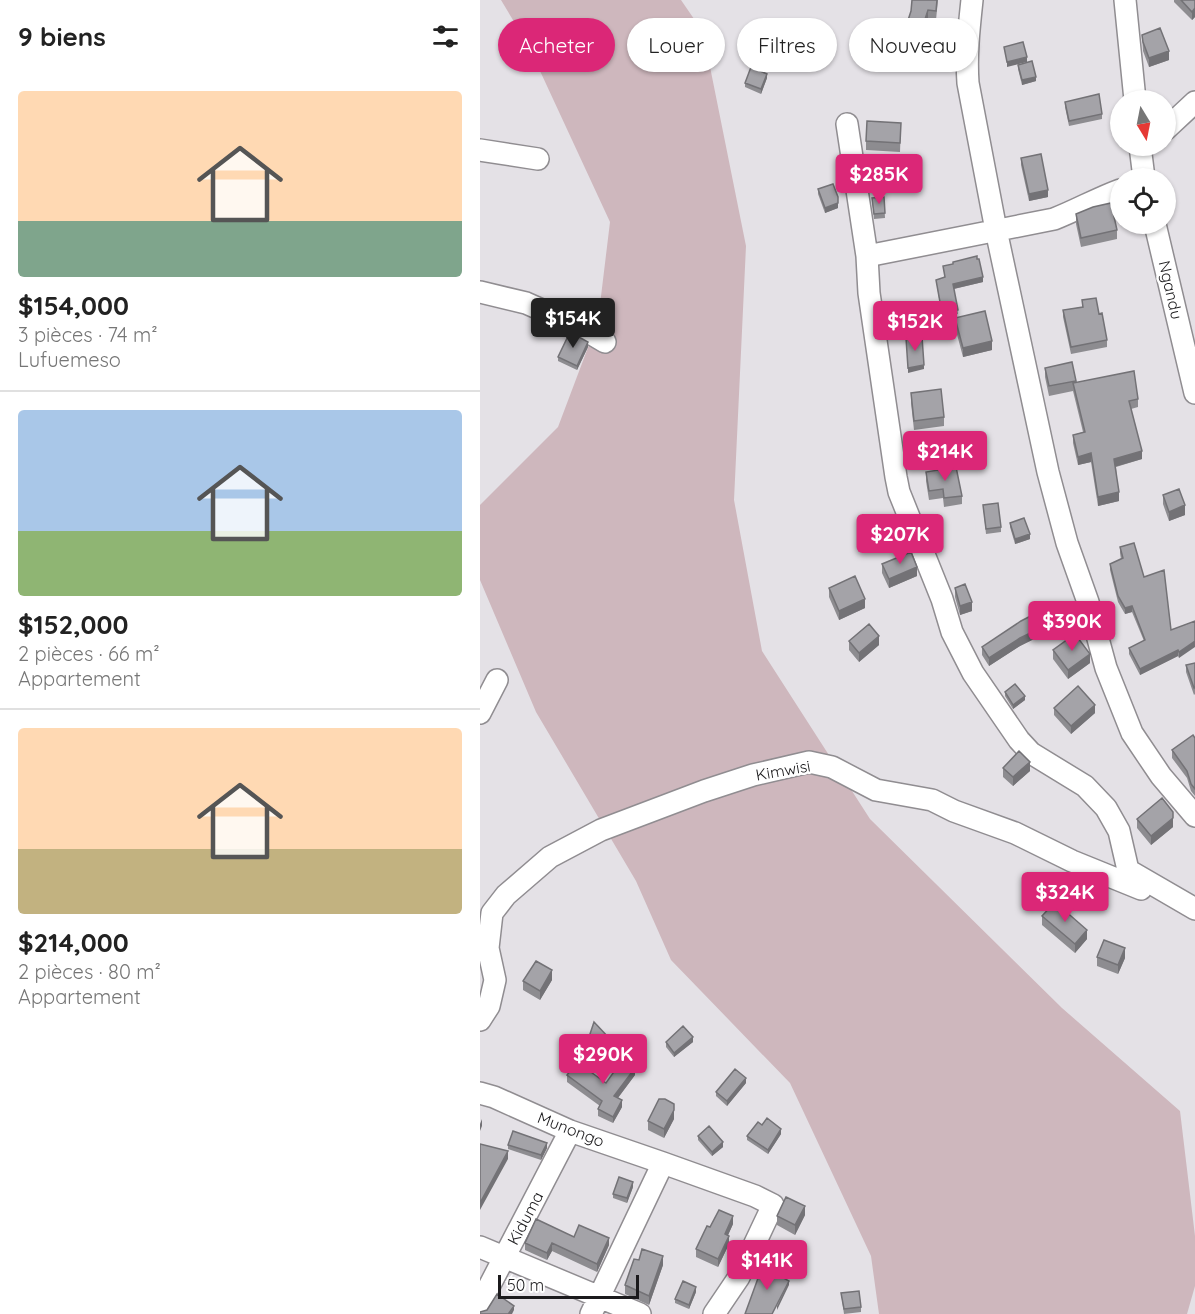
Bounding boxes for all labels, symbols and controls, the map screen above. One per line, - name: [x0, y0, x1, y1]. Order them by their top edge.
- chip: Acheter: [498, 18, 615, 72]
- chip: Louer: [627, 18, 725, 72]
- chip: Filtres: [737, 18, 837, 72]
- chip: Nouveau: [849, 18, 978, 72]
- text: 9 biens: [18, 20, 106, 53]
- icon: filters: [429, 20, 462, 53]
- north arrow: [1110, 90, 1176, 156]
- map controls: [1110, 90, 1176, 234]
- icon: home: [186, 130, 294, 238]
- pin: $285K: [837, 154, 921, 205]
- text: $285K: [850, 161, 908, 186]
- button: locate: [1110, 168, 1176, 234]
- street label: Ngandu: [1155, 259, 1187, 321]
- text: $154,000: [18, 289, 129, 322]
- pin: $154K: [531, 298, 615, 349]
- pin: $152K: [873, 301, 957, 352]
- text: $154K: [545, 305, 601, 330]
- text: $152K: [887, 308, 943, 333]
- text: 3 pièces · 74 m²: [18, 322, 158, 347]
- text: Lufuemeso: [18, 347, 121, 372]
- pin: $214K: [903, 431, 987, 482]
- text: $214K: [917, 438, 973, 463]
- icon: home: [186, 449, 294, 557]
- pin: $207K: [858, 514, 942, 565]
- text: $207K: [871, 521, 929, 546]
- pin: $390K: [1030, 601, 1114, 652]
- text: $152,000: [18, 608, 128, 641]
- text: $390K: [1042, 608, 1102, 633]
- text: 2 pièces · 66 m²: [18, 641, 160, 666]
- text: Appartement: [18, 666, 141, 691]
- street label: Kimwisi: [754, 755, 812, 785]
- icon: home: [186, 767, 294, 875]
- pin: $324K: [1023, 872, 1107, 923]
- text: $324K: [1036, 879, 1094, 904]
- text: $214,000: [18, 926, 129, 959]
- text: 2 pièces · 80 m²: [18, 959, 161, 984]
- text: Appartement: [18, 984, 141, 1009]
- pin: $290K: [561, 1034, 645, 1085]
- text: $290K: [573, 1041, 633, 1066]
- street label: Munongo: [535, 1107, 607, 1151]
- street label: Kiduma: [503, 1188, 547, 1248]
- pin: $141K: [725, 1240, 809, 1291]
- text: $141K: [741, 1247, 793, 1272]
- scale bar: [498, 1272, 639, 1300]
- text: 50 m: [507, 1275, 544, 1295]

